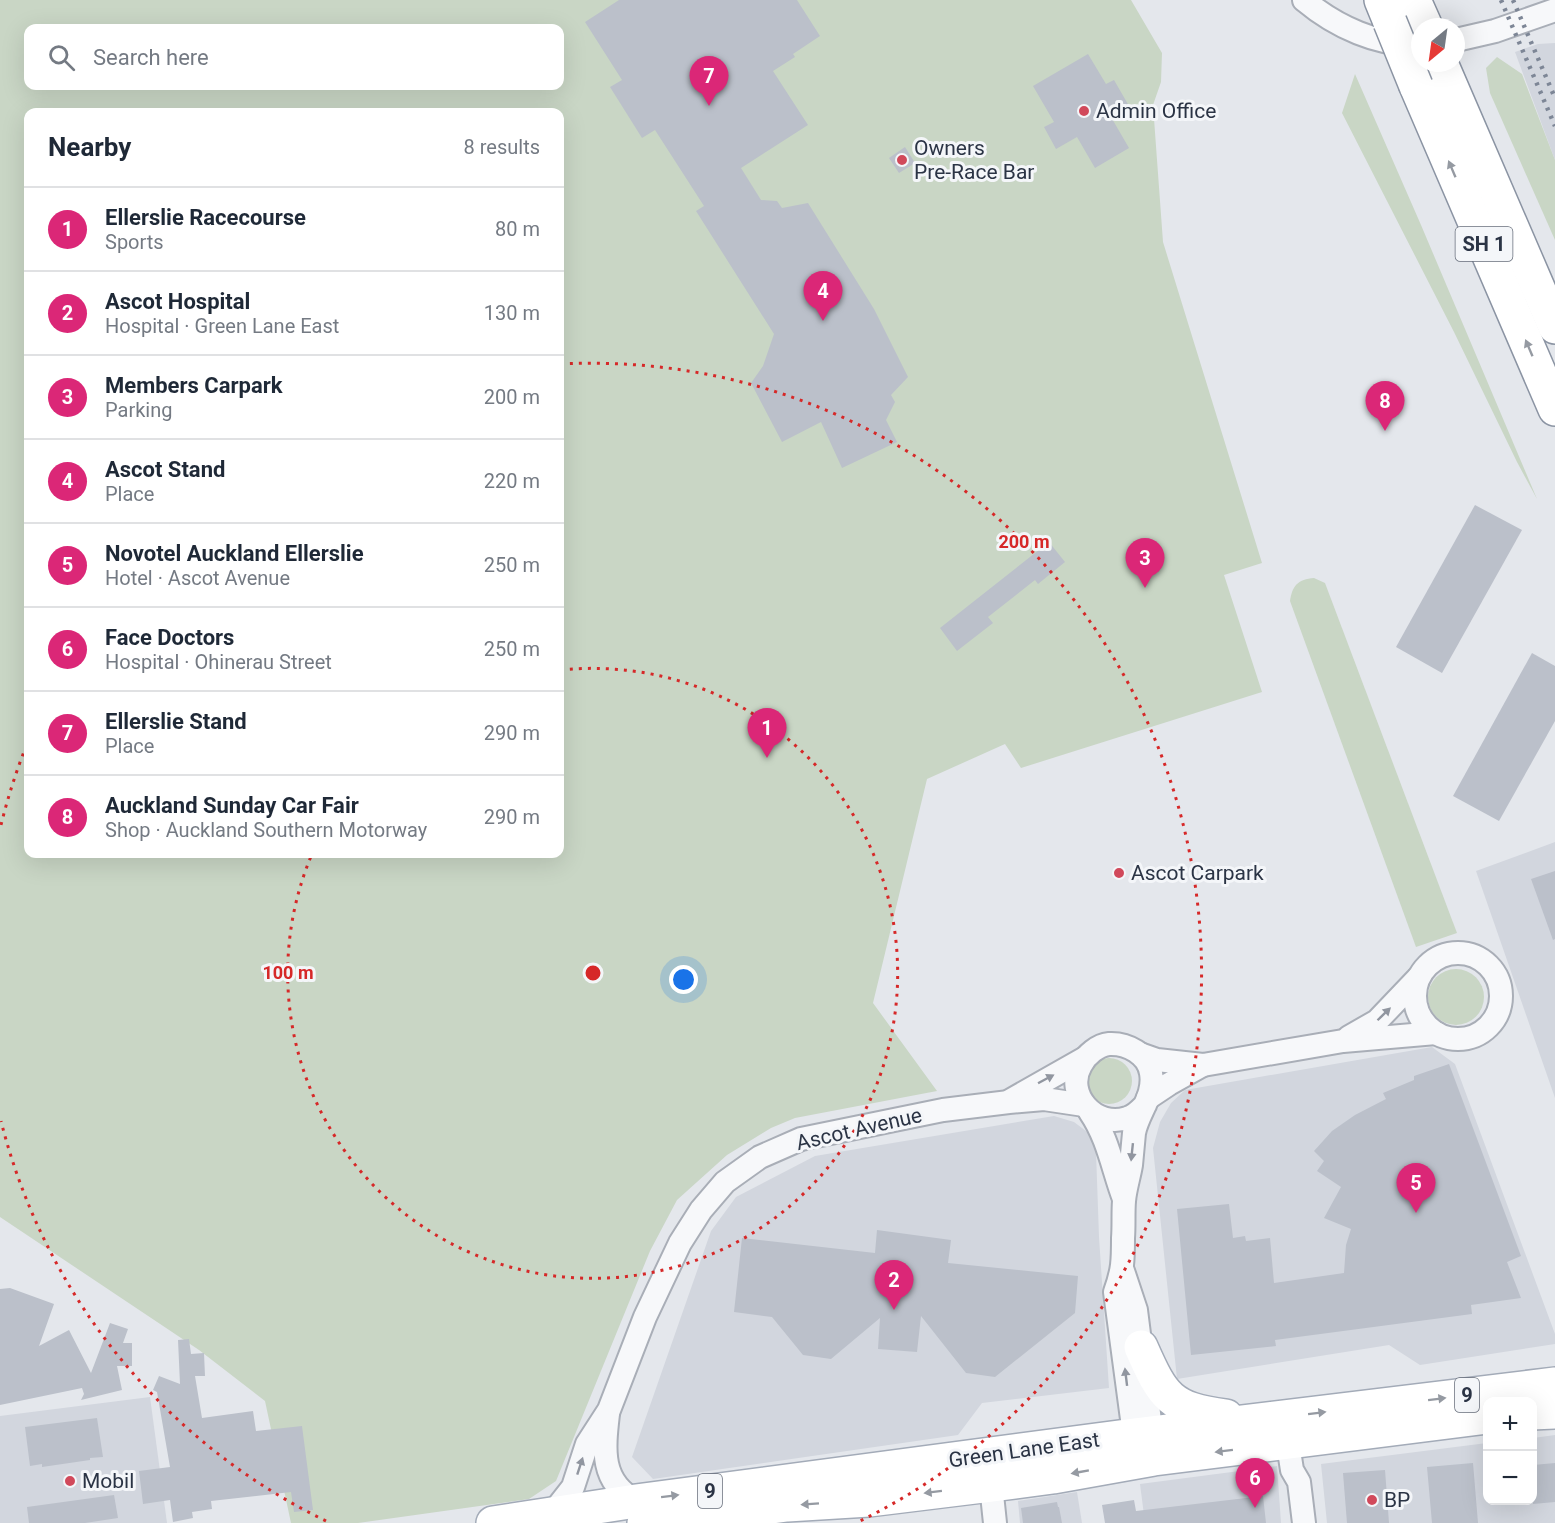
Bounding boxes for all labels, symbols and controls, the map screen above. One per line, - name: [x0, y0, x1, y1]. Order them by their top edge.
- north arrow: [1411, 18, 1465, 72]
- search box: [24, 24, 564, 90]
- icon: search: [45, 41, 78, 74]
- text: Search here: [93, 45, 209, 70]
- pin: 7: [690, 57, 728, 106]
- place label: Admin Office: [1096, 99, 1216, 123]
- marker: Admin Office: [1077, 104, 1091, 118]
- text: Nearby: [48, 132, 131, 162]
- text: 8 results: [464, 135, 540, 159]
- place label: Owners Pre-Race Bar: [914, 136, 1034, 184]
- marker: Owners Pre-Race Bar: [895, 153, 909, 167]
- one-way arrow: [1447, 160, 1457, 178]
- text: Ellerslie Racecourse: [105, 205, 306, 230]
- text: 1: [62, 217, 73, 241]
- text: 80 m: [495, 217, 540, 241]
- road number: SH 1: [1456, 227, 1512, 261]
- text: Sports: [105, 230, 164, 254]
- pin: 4: [804, 272, 842, 321]
- text: Ascot Hospital: [105, 289, 250, 314]
- text: 2: [62, 301, 73, 325]
- text: 130 m: [484, 301, 540, 325]
- text: Hospital · Green Lane East: [105, 314, 339, 338]
- one-way arrow: [1524, 339, 1534, 357]
- text: Members Carpark: [105, 373, 282, 398]
- pin: 8: [1366, 382, 1404, 431]
- text: 3: [62, 385, 73, 409]
- text: 200 m: [484, 385, 540, 409]
- text: Parking: [105, 398, 172, 422]
- text: Ascot Stand: [105, 457, 225, 482]
- text: 4: [62, 469, 73, 493]
- text: 220 m: [484, 469, 540, 493]
- text: Place: [105, 482, 154, 506]
- text: 200 m: [998, 531, 1050, 552]
- pin: 3: [1126, 538, 1164, 588]
- text: Novotel Auckland Ellerslie: [105, 541, 364, 566]
- text: 5: [62, 553, 73, 577]
- text: 250 m: [484, 553, 540, 577]
- text: Hotel · Ascot Avenue: [105, 566, 290, 590]
- text: Face Doctors: [105, 625, 234, 650]
- text: 6: [62, 637, 73, 661]
- text: 250 m: [484, 637, 540, 661]
- text: Hospital · Ohinerau Street: [105, 650, 332, 674]
- pin: 1: [748, 708, 786, 758]
- text: Ellerslie Stand: [105, 709, 247, 734]
- text: 7: [62, 721, 73, 745]
- text: 290 m: [484, 721, 540, 745]
- text: Place: [105, 734, 154, 758]
- text: Auckland Sunday Car Fair: [105, 793, 359, 818]
- text: 8: [62, 805, 73, 829]
- text: 290 m: [484, 805, 540, 829]
- text: Shop · Auckland Southern Motorway: [105, 818, 427, 842]
- place label: Ascot Carpark: [1131, 861, 1264, 885]
- marker: Ascot Carpark: [1112, 866, 1126, 880]
- text: 100 m: [262, 962, 314, 983]
- centre of rings: [583, 963, 603, 983]
- your location: [669, 965, 698, 994]
- one-way arrow: [1377, 1007, 1392, 1021]
- one-way arrow: [1038, 1074, 1055, 1084]
- street label: Ascot Avenue: [794, 1103, 924, 1155]
- one-way arrow: [1128, 1143, 1137, 1162]
- pin: 5: [1396, 1164, 1436, 1213]
- pin: 2: [874, 1260, 914, 1310]
- one-way arrow: [1121, 1367, 1131, 1386]
- road number: 9: [1455, 1378, 1479, 1412]
- one-way arrow: [1428, 1394, 1447, 1403]
- map controls: [1483, 1397, 1537, 1505]
- button: +: [1483, 1397, 1537, 1451]
- one-way arrow: [1308, 1409, 1327, 1418]
- street label: Green Lane East: [947, 1428, 1101, 1472]
- one-way arrow: [1215, 1446, 1234, 1455]
- button: −: [1483, 1451, 1537, 1505]
- one-way arrow: [576, 1457, 586, 1475]
- pin: 6: [1236, 1458, 1274, 1508]
- one-way arrow: [1070, 1468, 1089, 1477]
- place label: Mobil: [82, 1469, 134, 1493]
- marker: Mobil: [63, 1474, 77, 1488]
- road number: 9: [698, 1474, 722, 1508]
- one-way arrow: [924, 1487, 943, 1496]
- place label: BP: [1384, 1488, 1410, 1512]
- one-way arrow: [661, 1491, 680, 1501]
- marker: BP: [1365, 1493, 1379, 1507]
- one-way arrow: [801, 1499, 820, 1509]

